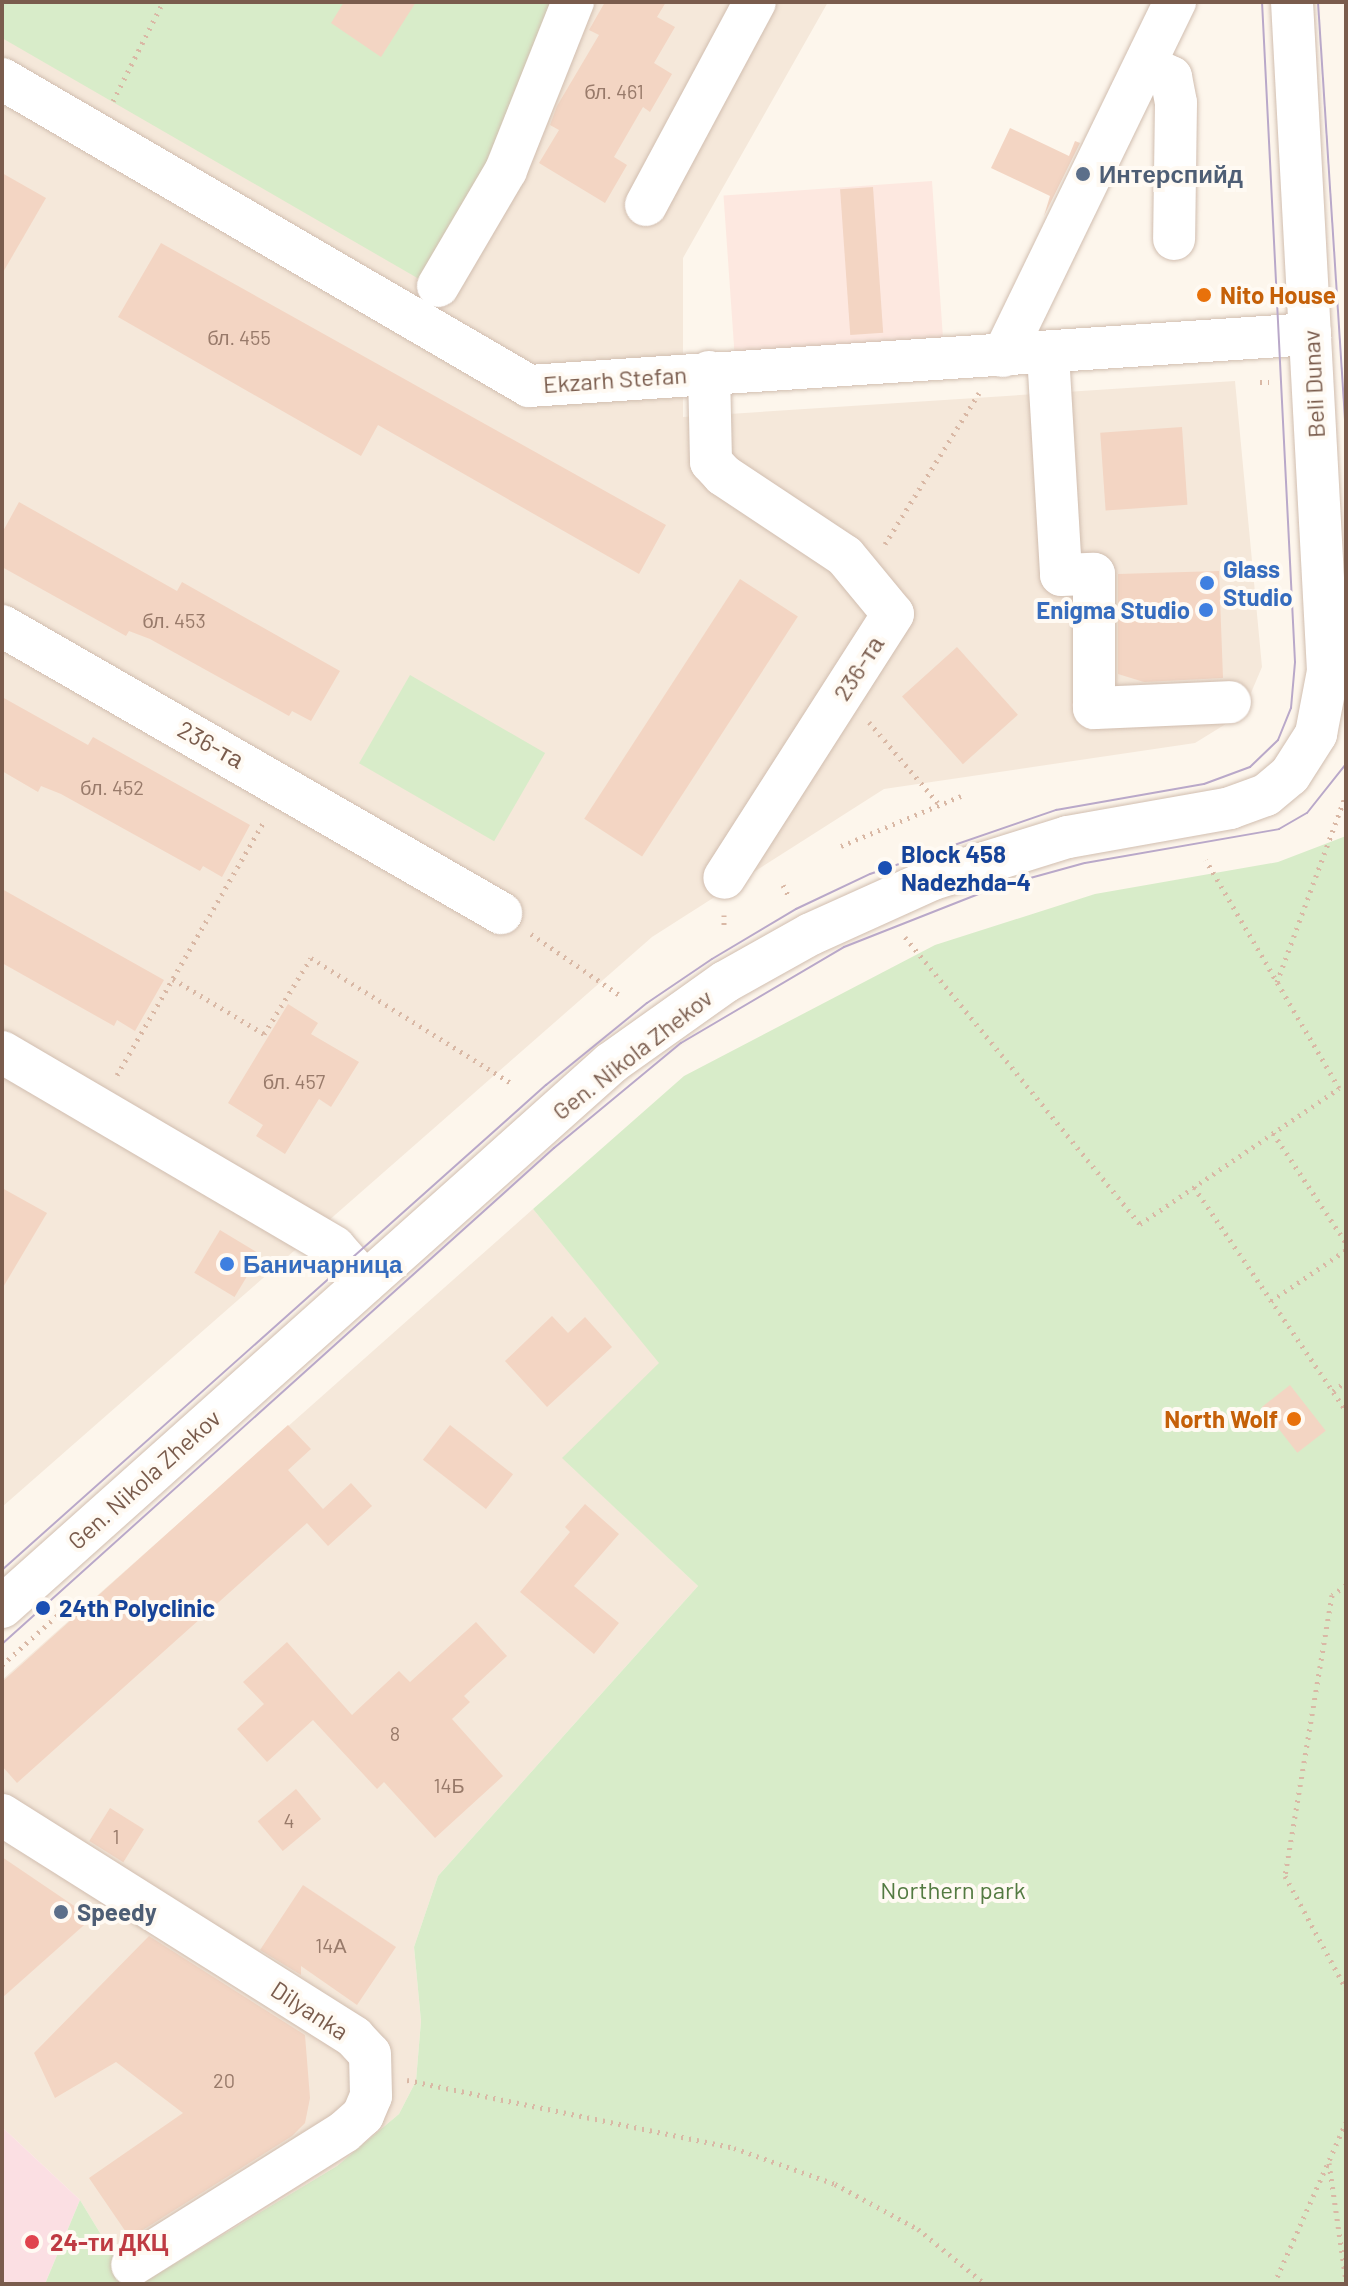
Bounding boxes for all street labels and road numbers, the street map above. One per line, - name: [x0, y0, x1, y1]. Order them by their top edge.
- street label: Beli Dunav: [1296, 329, 1330, 439]
- street label: Ekzarh Stefan: [542, 360, 688, 398]
- street label: 236-та: [827, 630, 889, 706]
- street label: 236-та: [173, 714, 249, 774]
- street label: Gen. Nikola Zhekov: [546, 983, 718, 1125]
- street label: Gen. Nikola Zhekov: [62, 1403, 226, 1555]
- street label: Dilyanka: [266, 1974, 354, 2046]

